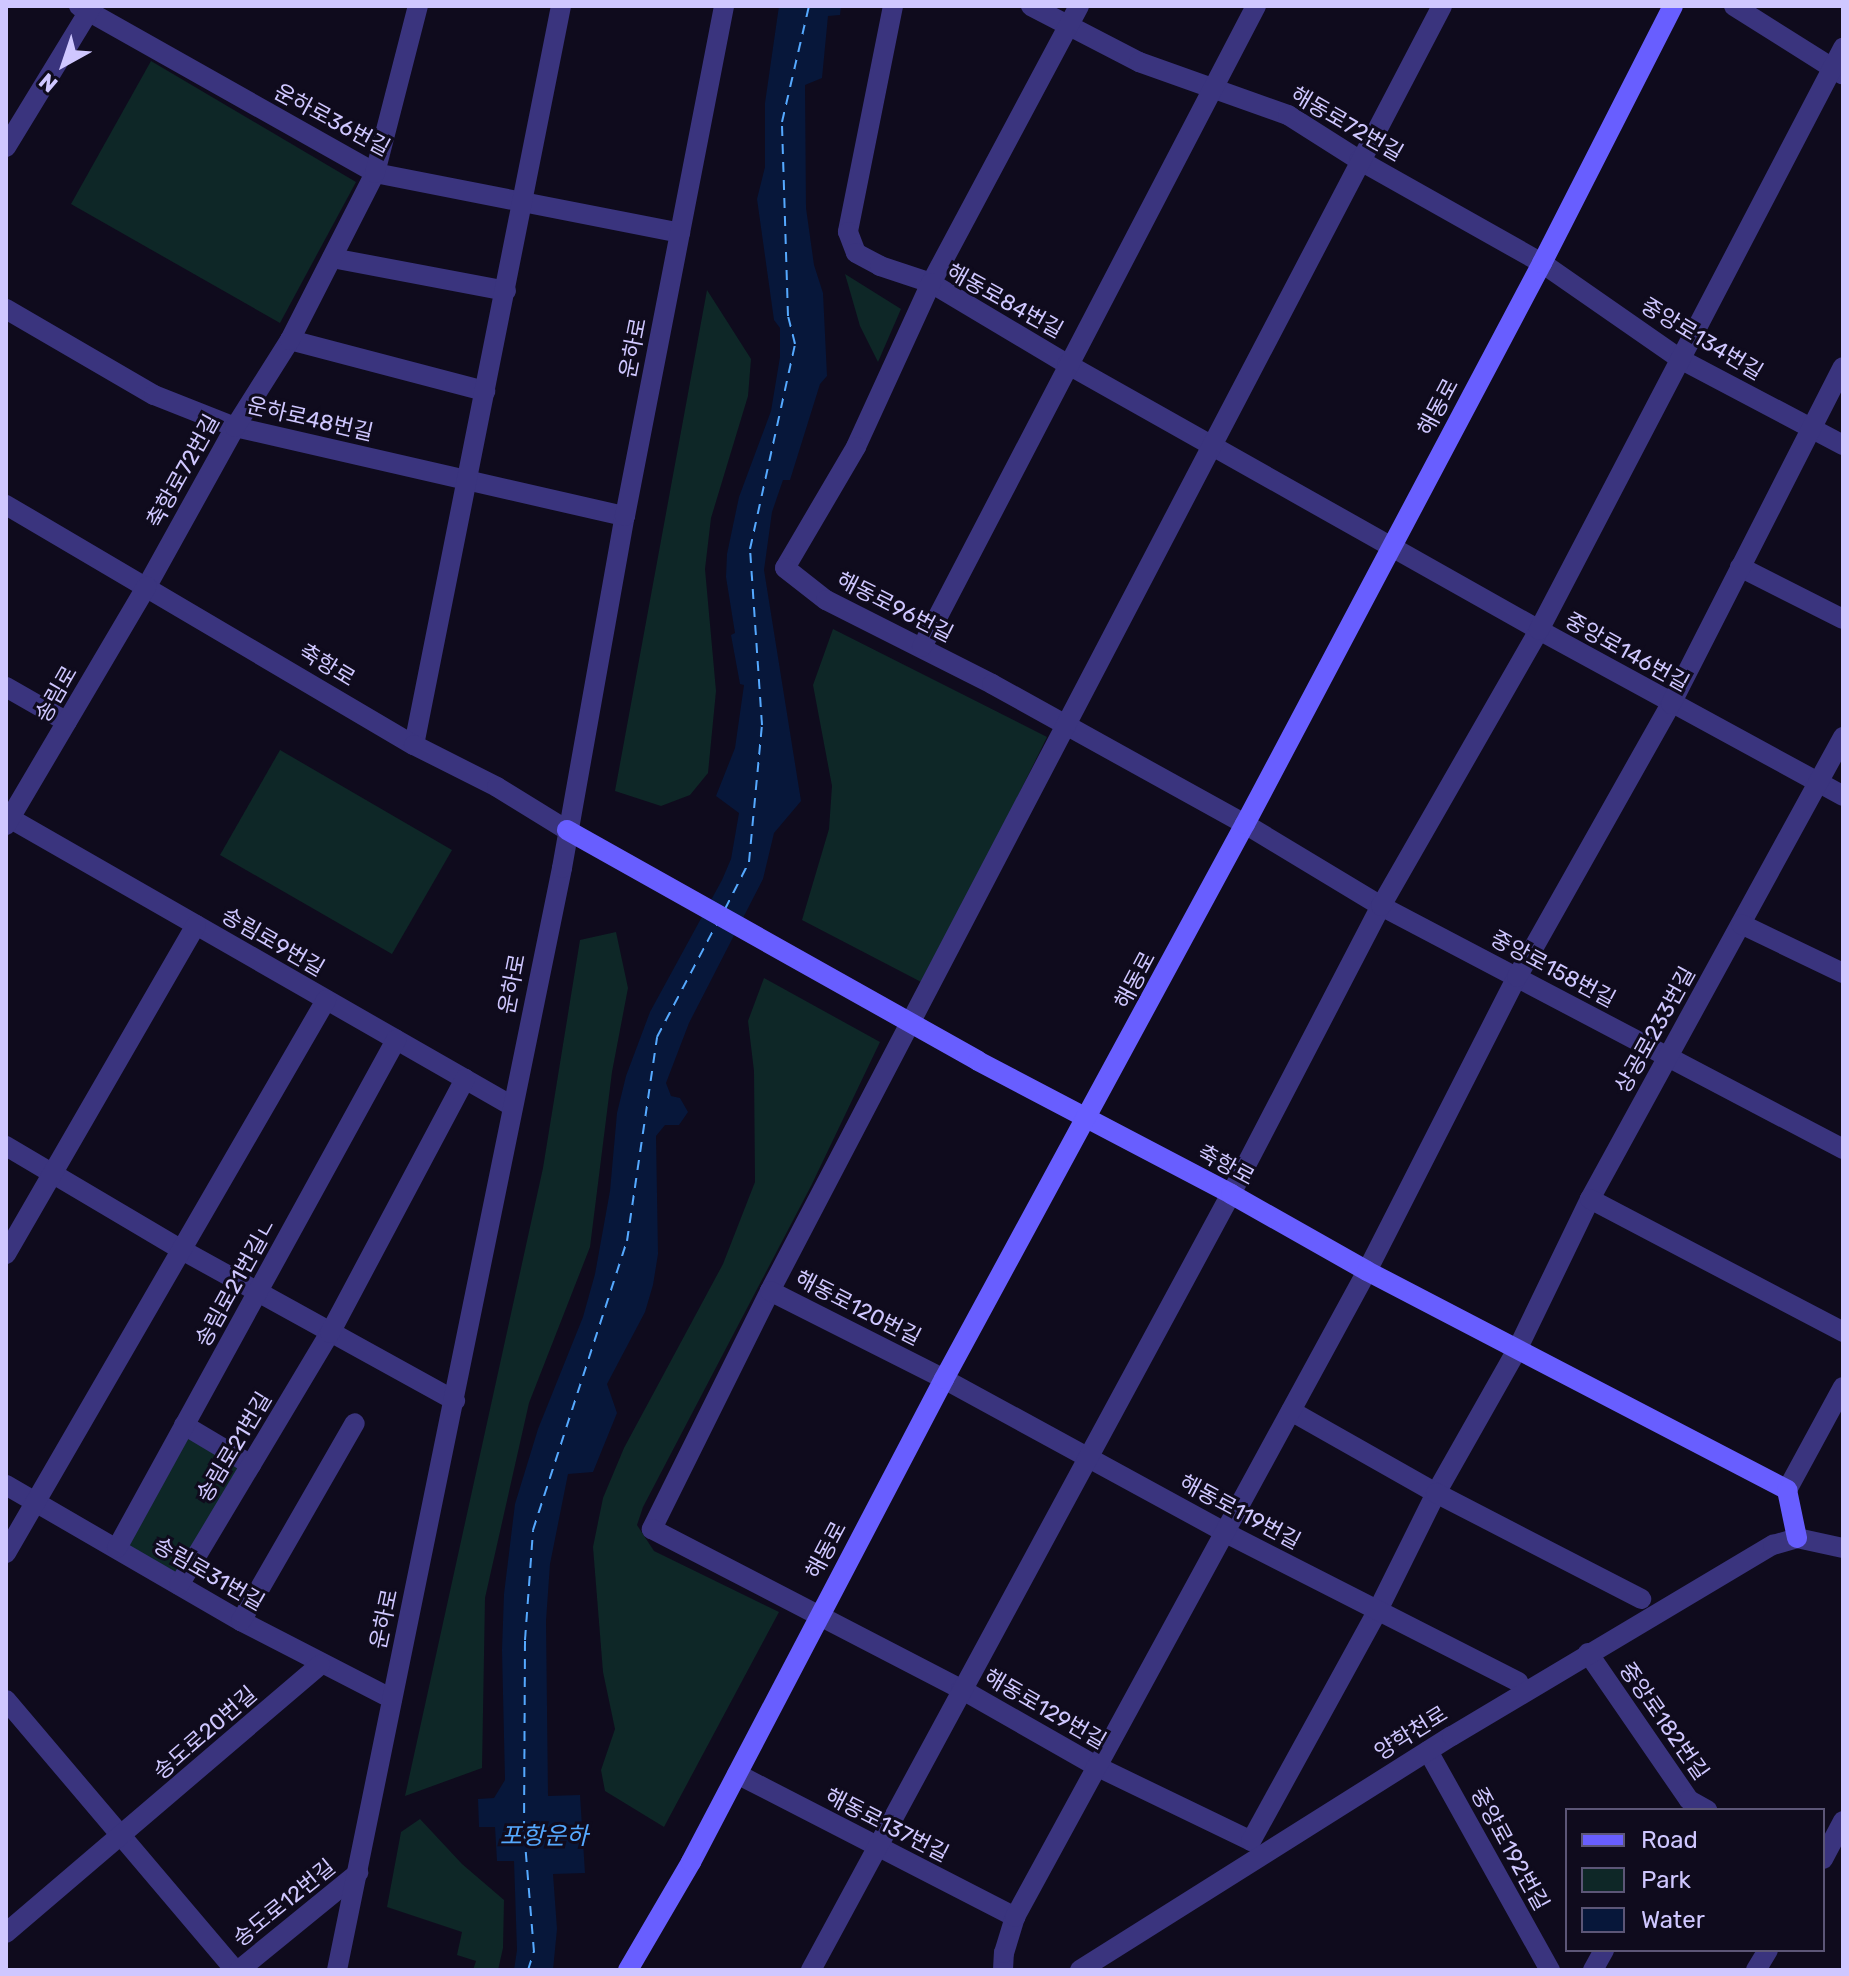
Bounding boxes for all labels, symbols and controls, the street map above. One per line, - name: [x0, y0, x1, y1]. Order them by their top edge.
- north arrow: [24, 24, 104, 104]
- text: N: [34, 67, 63, 98]
- street label: 운하로36번길: [269, 78, 395, 162]
- street label: 해동로72번길: [1286, 81, 1408, 167]
- street label: 해동로84번길: [942, 258, 1068, 344]
- street label: 중앙로134번길: [1636, 292, 1768, 386]
- street label: 운하로: [614, 316, 652, 380]
- street label: 해동로: [1412, 374, 1464, 440]
- street label: 운하로48번길: [244, 392, 376, 446]
- street label: 축항로72번길: [141, 410, 225, 532]
- street label: 해동로96번길: [832, 566, 958, 648]
- street label: 중앙로146번길: [1560, 607, 1694, 697]
- street label: 축항로: [294, 638, 360, 692]
- street label: 송림로: [29, 661, 83, 727]
- street label: 송림로9번길: [217, 902, 329, 982]
- street label: 중앙로158번길: [1486, 925, 1620, 1013]
- street label: 해동로: [1109, 947, 1161, 1013]
- street label: 운하로: [493, 952, 531, 1016]
- street label: 상공로233번길: [1609, 962, 1701, 1098]
- street label: 축항로: [1193, 1139, 1259, 1191]
- street label: 송림로21번길ㄴ: [190, 1213, 282, 1351]
- street label: 해동로120번길: [791, 1265, 925, 1351]
- street label: 송림로21번길: [191, 1387, 277, 1507]
- street label: 해동로119번길: [1175, 1469, 1305, 1555]
- street label: 해동로: [800, 1517, 852, 1583]
- street label: 송림로31번길: [149, 1532, 269, 1616]
- street label: 운하로: [365, 1587, 403, 1651]
- street label: 중앙로182번길: [1614, 1657, 1714, 1785]
- street label: 해동로129번길: [979, 1663, 1111, 1755]
- street label: 송도로20번길: [148, 1681, 262, 1785]
- street label: 양학천로: [1370, 1700, 1452, 1766]
- street label: 해동로137번길: [821, 1783, 953, 1867]
- street label: 중앙로192번길: [1465, 1783, 1555, 1915]
- legend: [1565, 1808, 1825, 1952]
- water label: 포항운하: [500, 1823, 588, 1851]
- text: Road: [1641, 1826, 1698, 1854]
- street label: 송도로12번길: [228, 1854, 340, 1952]
- text: Park: [1641, 1866, 1691, 1894]
- text: Water: [1641, 1906, 1705, 1934]

